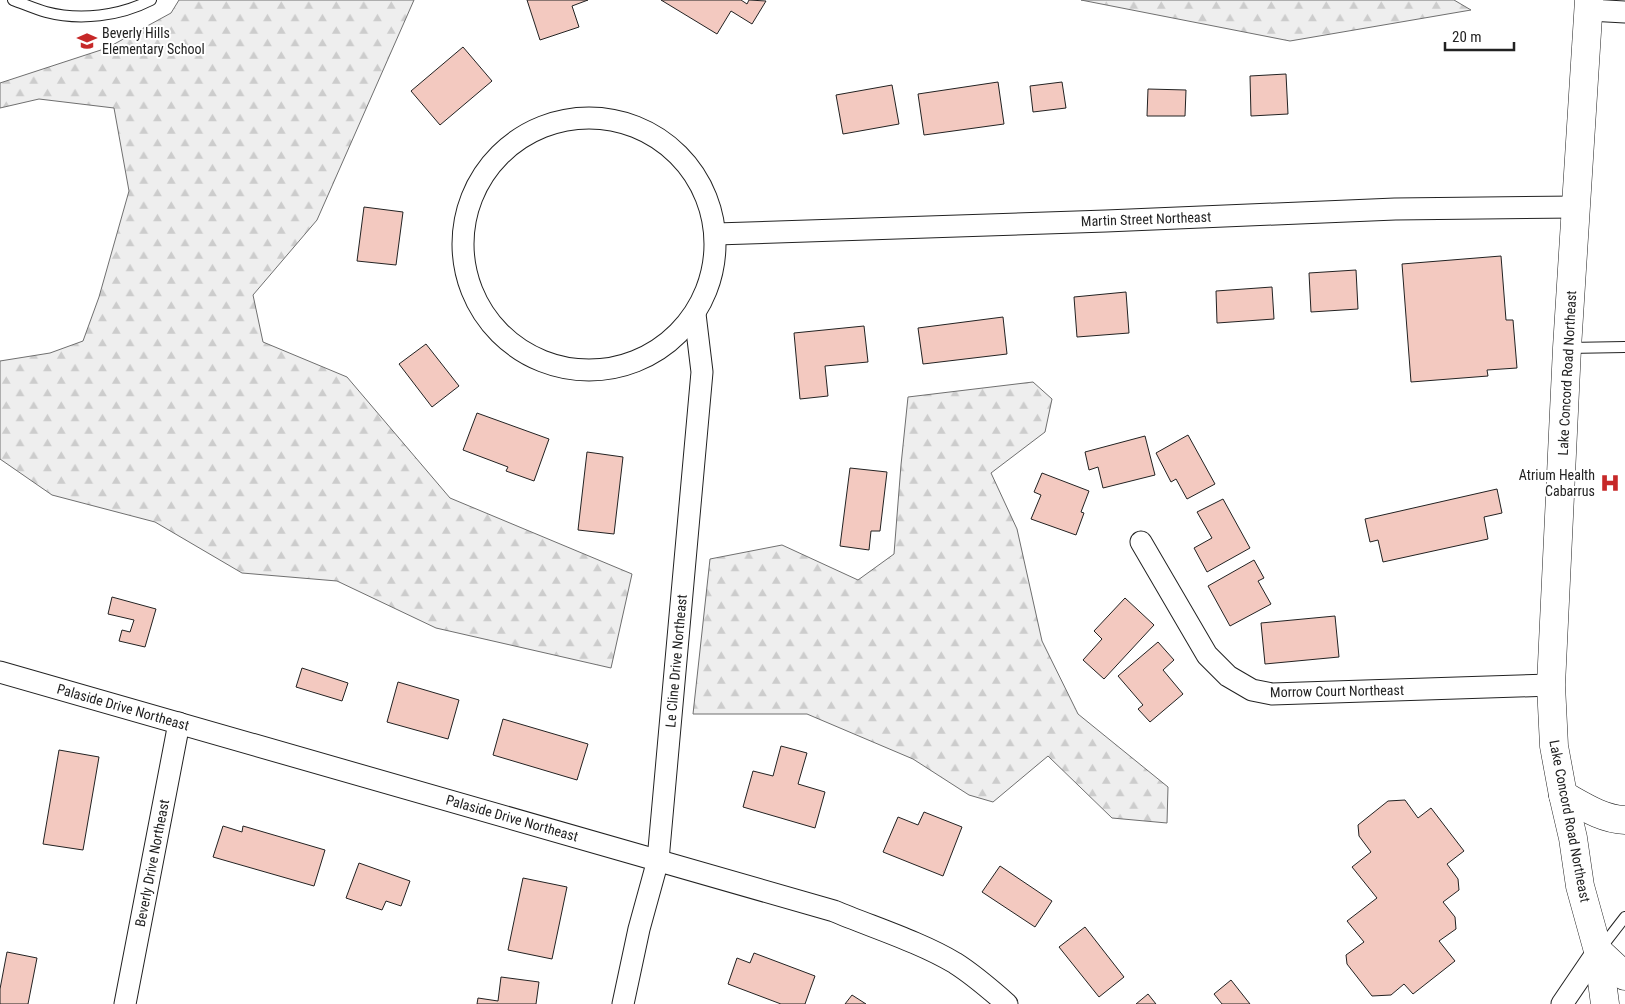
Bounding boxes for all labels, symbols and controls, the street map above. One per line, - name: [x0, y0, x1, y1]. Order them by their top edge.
- scale bar: [1445, 20, 1514, 52]
- place label: Beverly Hills Elementary School: [102, 25, 205, 57]
- text: 20 m: [1452, 28, 1482, 46]
- school or university icon: Beverly Hills Elementary School: [76, 30, 98, 52]
- street label: Martin Street Northeast: [1081, 209, 1211, 229]
- street label: Lake Concord Road Northeast: [1555, 290, 1579, 456]
- place label: Atrium Health Cabarrus: [1519, 467, 1595, 499]
- hospital icon: Atrium Health Cabarrus: [1599, 472, 1621, 494]
- street label: Le Cline Drive Northeast: [662, 594, 690, 728]
- street label: Palaside Drive Northeast: [55, 680, 191, 734]
- street label: Morrow Court Northeast: [1270, 682, 1404, 700]
- street label: Lake Concord Road Northeast: [1546, 738, 1594, 904]
- street label: Palaside Drive Northeast: [444, 791, 580, 845]
- street label: Beverly Drive Northeast: [132, 798, 172, 928]

